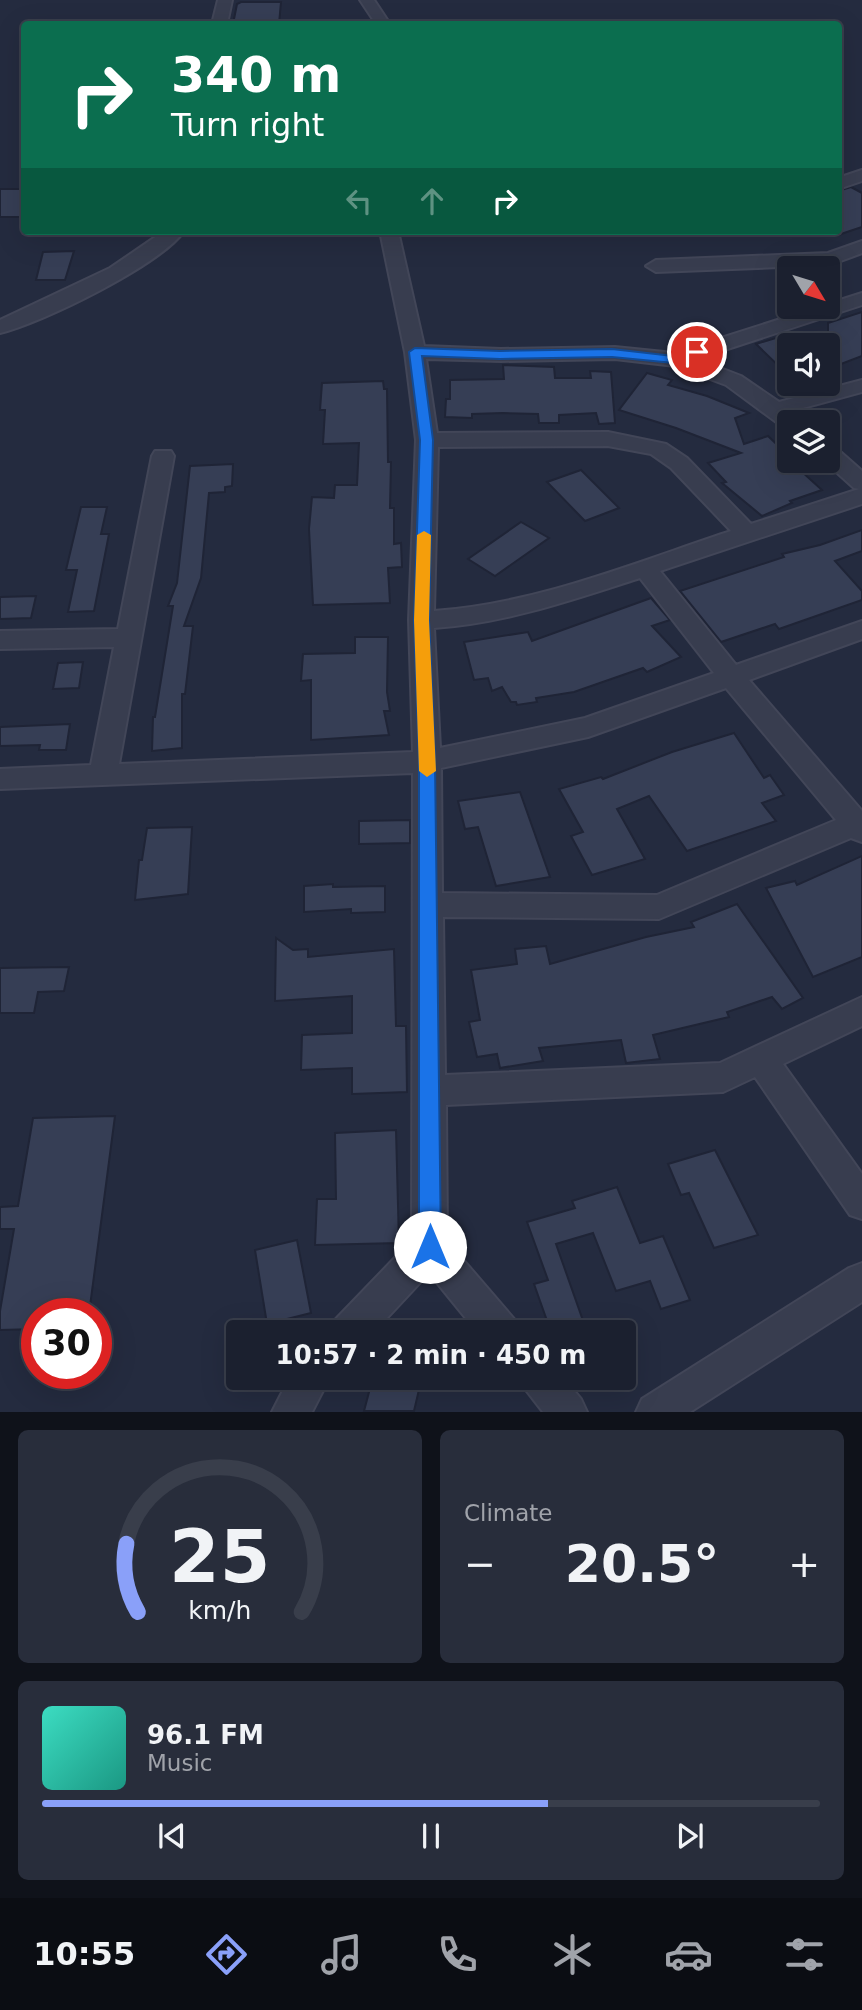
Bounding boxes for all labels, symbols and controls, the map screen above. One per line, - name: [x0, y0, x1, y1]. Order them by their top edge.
- text: 340 m: [171, 47, 341, 104]
- icon: right: [56, 49, 147, 140]
- text: Turn right: [171, 106, 324, 144]
- icon: left: [340, 182, 378, 220]
- icon: ahead: [413, 182, 451, 220]
- icon: right: [486, 182, 524, 220]
- north arrow: [777, 256, 840, 318]
- map controls: [777, 256, 840, 473]
- pin: [667, 322, 727, 382]
- icon: arrive: [678, 333, 716, 371]
- button: sound: [777, 333, 840, 396]
- button: layers: [777, 410, 840, 473]
- position arrow: [393, 1210, 467, 1284]
- speed limit sign: 30: [21, 1298, 112, 1389]
- text: 10:57 · 2 min · 450 m: [276, 1340, 586, 1370]
- text: Climate: [464, 1500, 553, 1526]
- text: 25: [169, 1515, 271, 1600]
- text: 20.5°: [565, 1534, 719, 1594]
- text: −: [464, 1542, 496, 1586]
- text: +: [788, 1542, 820, 1586]
- text: km/h: [188, 1596, 252, 1625]
- text: 96.1 FM: [147, 1720, 264, 1750]
- text: Music: [147, 1750, 212, 1776]
- icon: previous: [153, 1817, 191, 1855]
- icon: pause: [412, 1817, 450, 1855]
- icon: next: [671, 1817, 709, 1855]
- icon: directions: [202, 1930, 251, 1979]
- icon: music: [317, 1930, 366, 1979]
- icon: phone: [433, 1930, 482, 1979]
- icon: climate: [548, 1930, 597, 1979]
- icon: car: [664, 1930, 713, 1979]
- icon: filters: [780, 1930, 829, 1979]
- text: 10:55: [33, 1935, 135, 1973]

